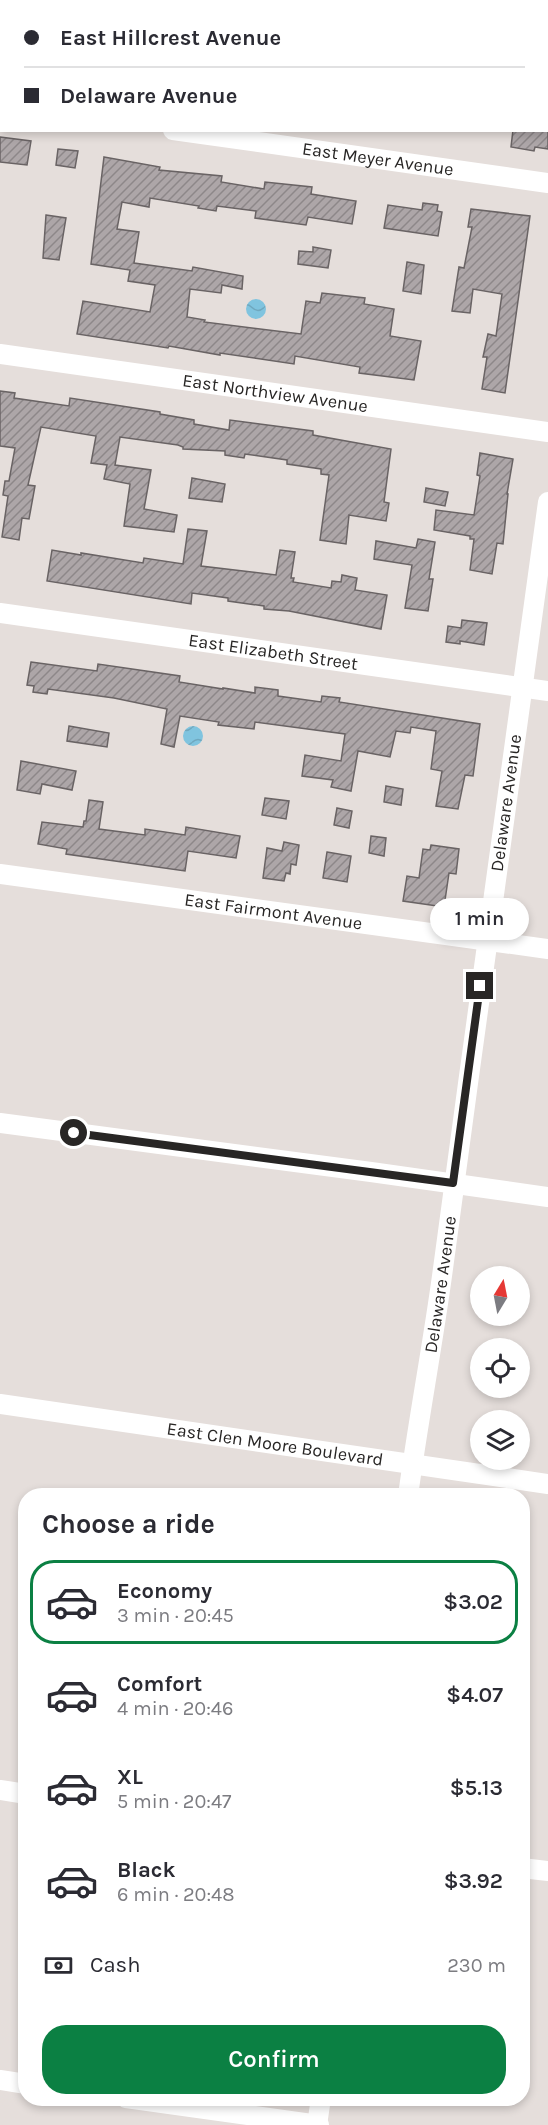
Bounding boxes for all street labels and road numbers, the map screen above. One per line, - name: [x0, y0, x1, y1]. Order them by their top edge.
- street label: East Meyer Avenue: [301, 137, 455, 181]
- street label: East Northview Avenue: [181, 369, 369, 417]
- street label: East Elizabeth Street: [187, 629, 360, 675]
- street label: Delaware Avenue: [486, 733, 526, 873]
- street label: East Fairmont Avenue: [183, 888, 364, 934]
- street label: Delaware Avenue: [419, 1214, 461, 1355]
- street label: East Clen Moore Boulevard: [165, 1417, 385, 1471]

